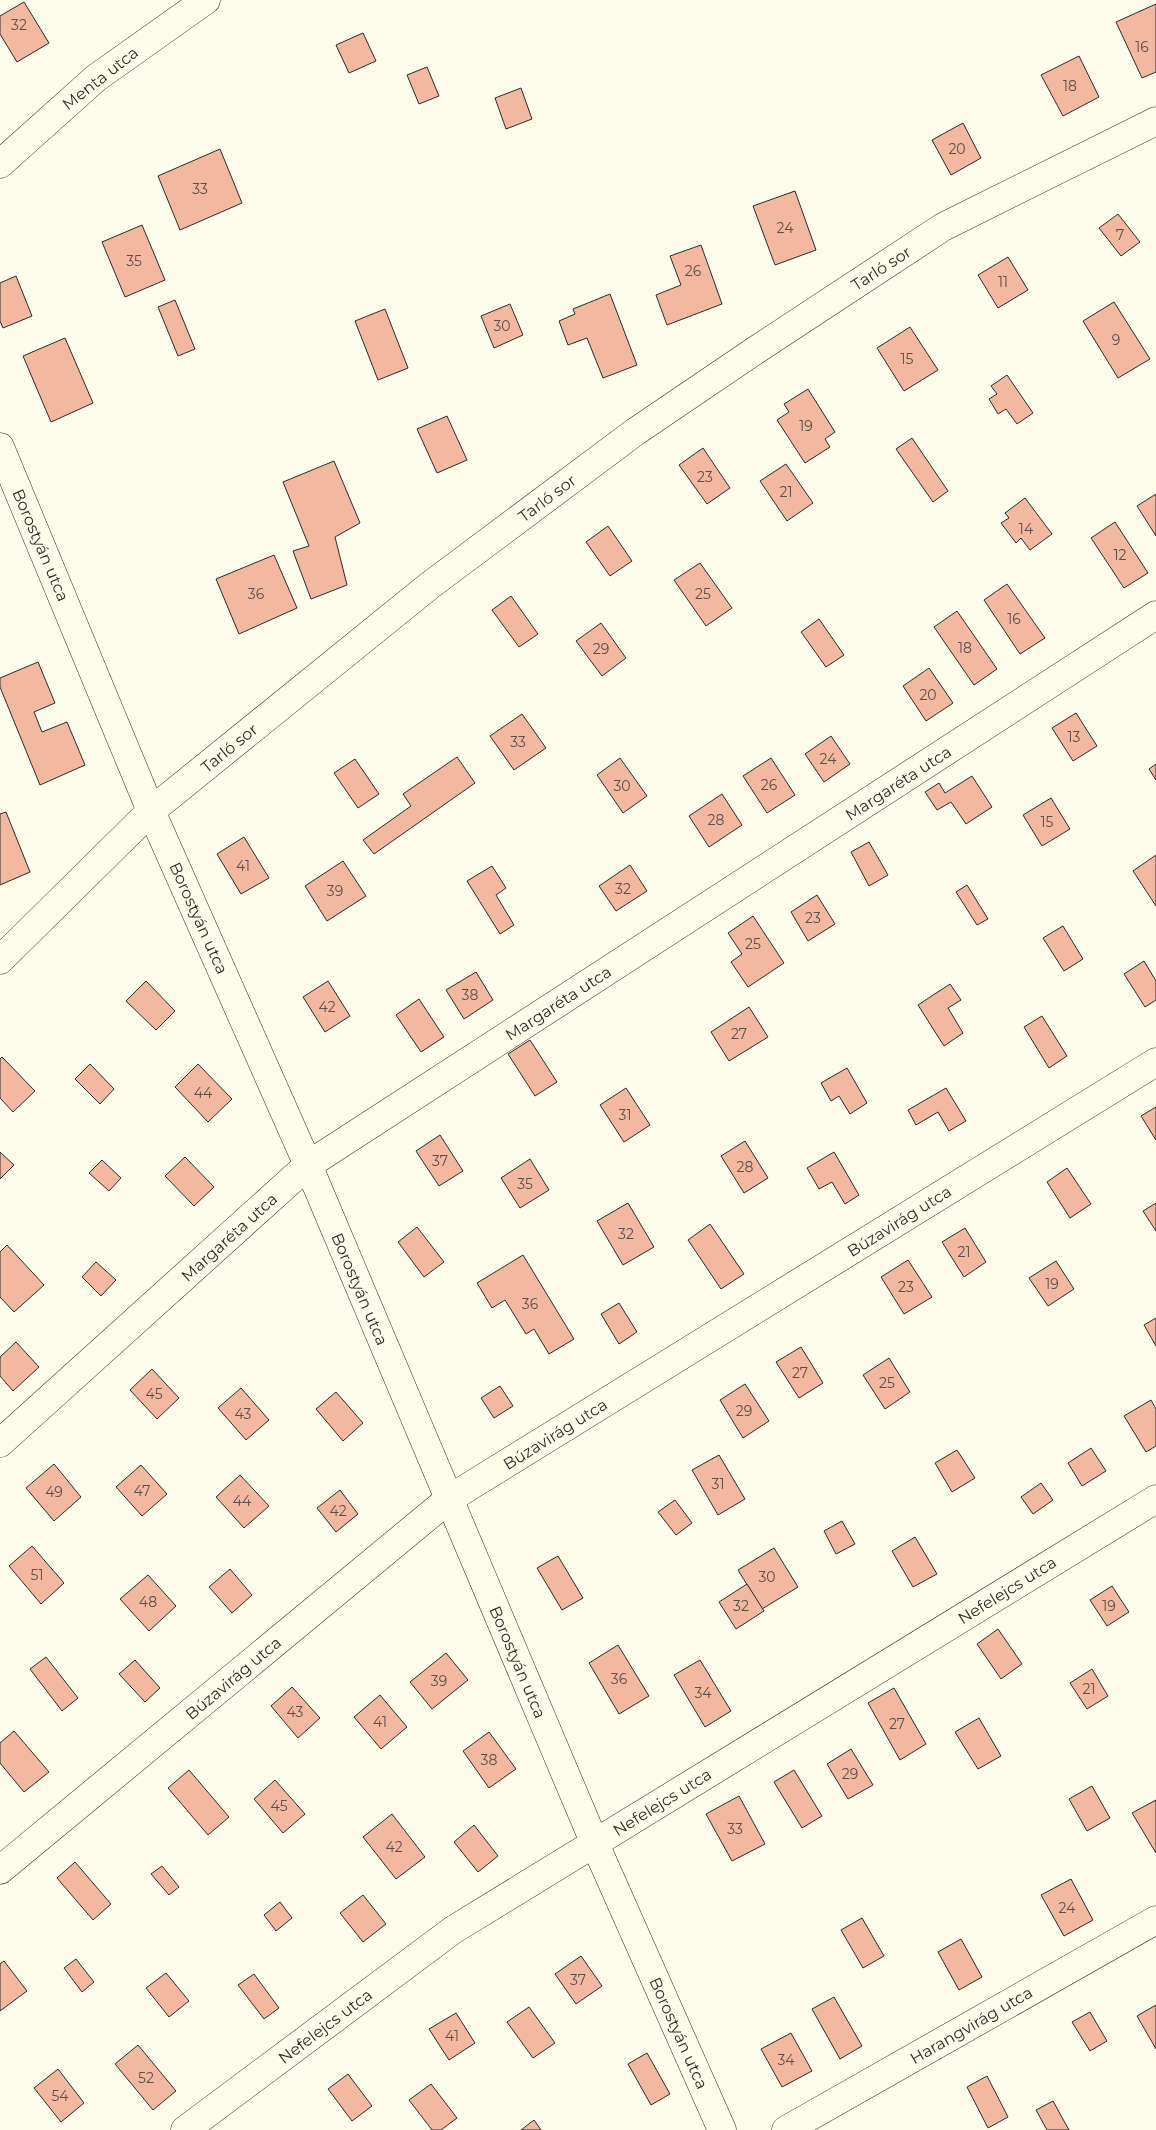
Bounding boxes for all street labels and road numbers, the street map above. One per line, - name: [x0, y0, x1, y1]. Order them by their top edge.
- street label: Menta utca: [59, 43, 142, 114]
- street label: Tarló sor: [848, 242, 915, 295]
- street label: Tarló sor: [515, 471, 580, 526]
- street label: Borostyán utca: [8, 486, 73, 604]
- street label: Tarló sor: [197, 720, 261, 777]
- street label: Margaréta utca: [842, 742, 955, 825]
- street label: Borostyán utca: [165, 859, 232, 977]
- street label: Margaréta utca: [502, 962, 615, 1045]
- street label: Búzavirág utca: [844, 1182, 955, 1261]
- street label: Margaréta utca: [177, 1189, 281, 1285]
- street label: Borostyán utca: [327, 1230, 392, 1348]
- street label: Búzavirág utca: [500, 1395, 611, 1474]
- street label: Nefelejcs utca: [955, 1553, 1060, 1628]
- street label: Borostyán utca: [485, 1603, 550, 1721]
- street label: Búzavirág utca: [182, 1633, 285, 1724]
- street label: Nefelejcs utca: [610, 1765, 715, 1840]
- street label: Borostyán utca: [645, 1974, 712, 2092]
- street label: Harangvirág utca: [907, 1983, 1036, 2068]
- street label: Nefelejcs utca: [275, 1985, 376, 2068]

